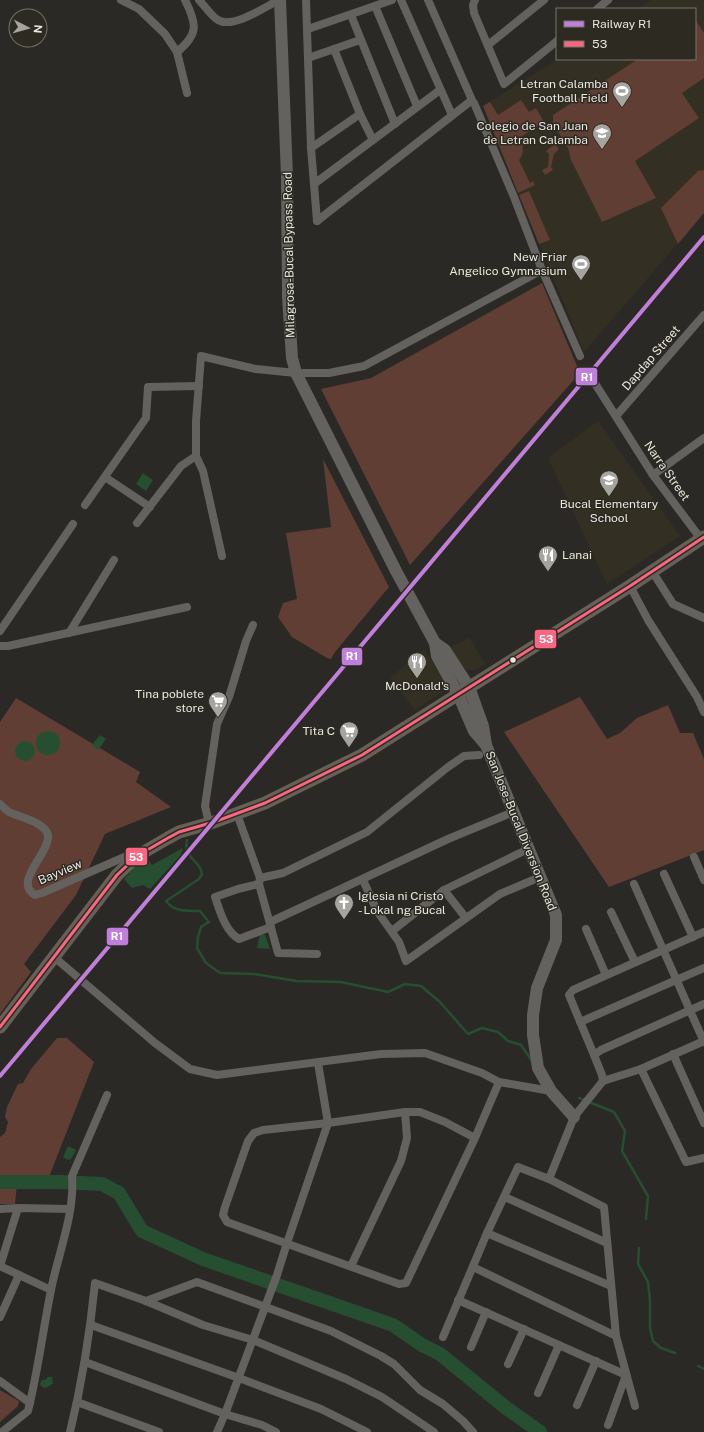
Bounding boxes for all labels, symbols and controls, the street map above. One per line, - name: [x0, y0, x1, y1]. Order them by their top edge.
- north arrow: [8, 8, 48, 48]
- legend: [556, 8, 696, 60]
- text: Railway R1: [592, 17, 651, 31]
- text: N: [32, 24, 44, 34]
- text: 53: [592, 37, 607, 51]
- place label: Letran Calamba Football Field: [520, 77, 608, 105]
- sports icon: Letran Calamba Football Field: [611, 80, 633, 108]
- place label: Colegio de San Juan de Letran Calamba: [477, 119, 588, 147]
- school or university icon: Colegio de San Juan de Letran Calamba: [591, 122, 613, 150]
- street label: Milagrosa-Bucal Bypass Road: [281, 172, 297, 338]
- place label: New Friar Angelico Gymnasium: [449, 250, 567, 278]
- sports icon: New Friar Angelico Gymnasium: [570, 253, 592, 281]
- street label: Dapdap Street: [619, 323, 683, 393]
- line badge: R1: [575, 367, 598, 386]
- text: R1: [581, 371, 593, 383]
- street label: Narra Street: [641, 439, 693, 504]
- school or university icon: Bucal Elementary School: [598, 469, 620, 497]
- place label: Bucal Elementary School: [560, 497, 659, 525]
- restaurant icon: Lanai: [537, 544, 559, 572]
- place label: Lanai: [562, 548, 592, 562]
- line badge: 53: [534, 629, 557, 649]
- text: 53: [539, 633, 553, 645]
- line badge: R1: [341, 647, 363, 666]
- text: R1: [346, 650, 358, 662]
- restaurant icon: McDonald's: [406, 651, 428, 679]
- unlabelled marker: [508, 655, 518, 665]
- place label: McDonald's: [385, 679, 449, 693]
- place label: Tina poblete store: [135, 687, 204, 715]
- supermarket icon: Tina poblete store: [207, 690, 229, 718]
- supermarket icon: Tita C: [338, 720, 360, 748]
- place label: Tita C: [302, 724, 335, 738]
- street label: San Jose-Bucal Diversion Road: [483, 749, 559, 913]
- line badge: 53: [125, 847, 148, 866]
- text: 53: [129, 851, 143, 863]
- street label: Bayview: [36, 856, 85, 887]
- place label: Iglesia ni Cristo - Lokal ng Bucal: [358, 889, 446, 917]
- church icon: Iglesia ni Cristo - Lokal ng Bucal: [333, 892, 355, 920]
- line badge: R1: [106, 927, 129, 946]
- text: R1: [111, 930, 123, 942]

